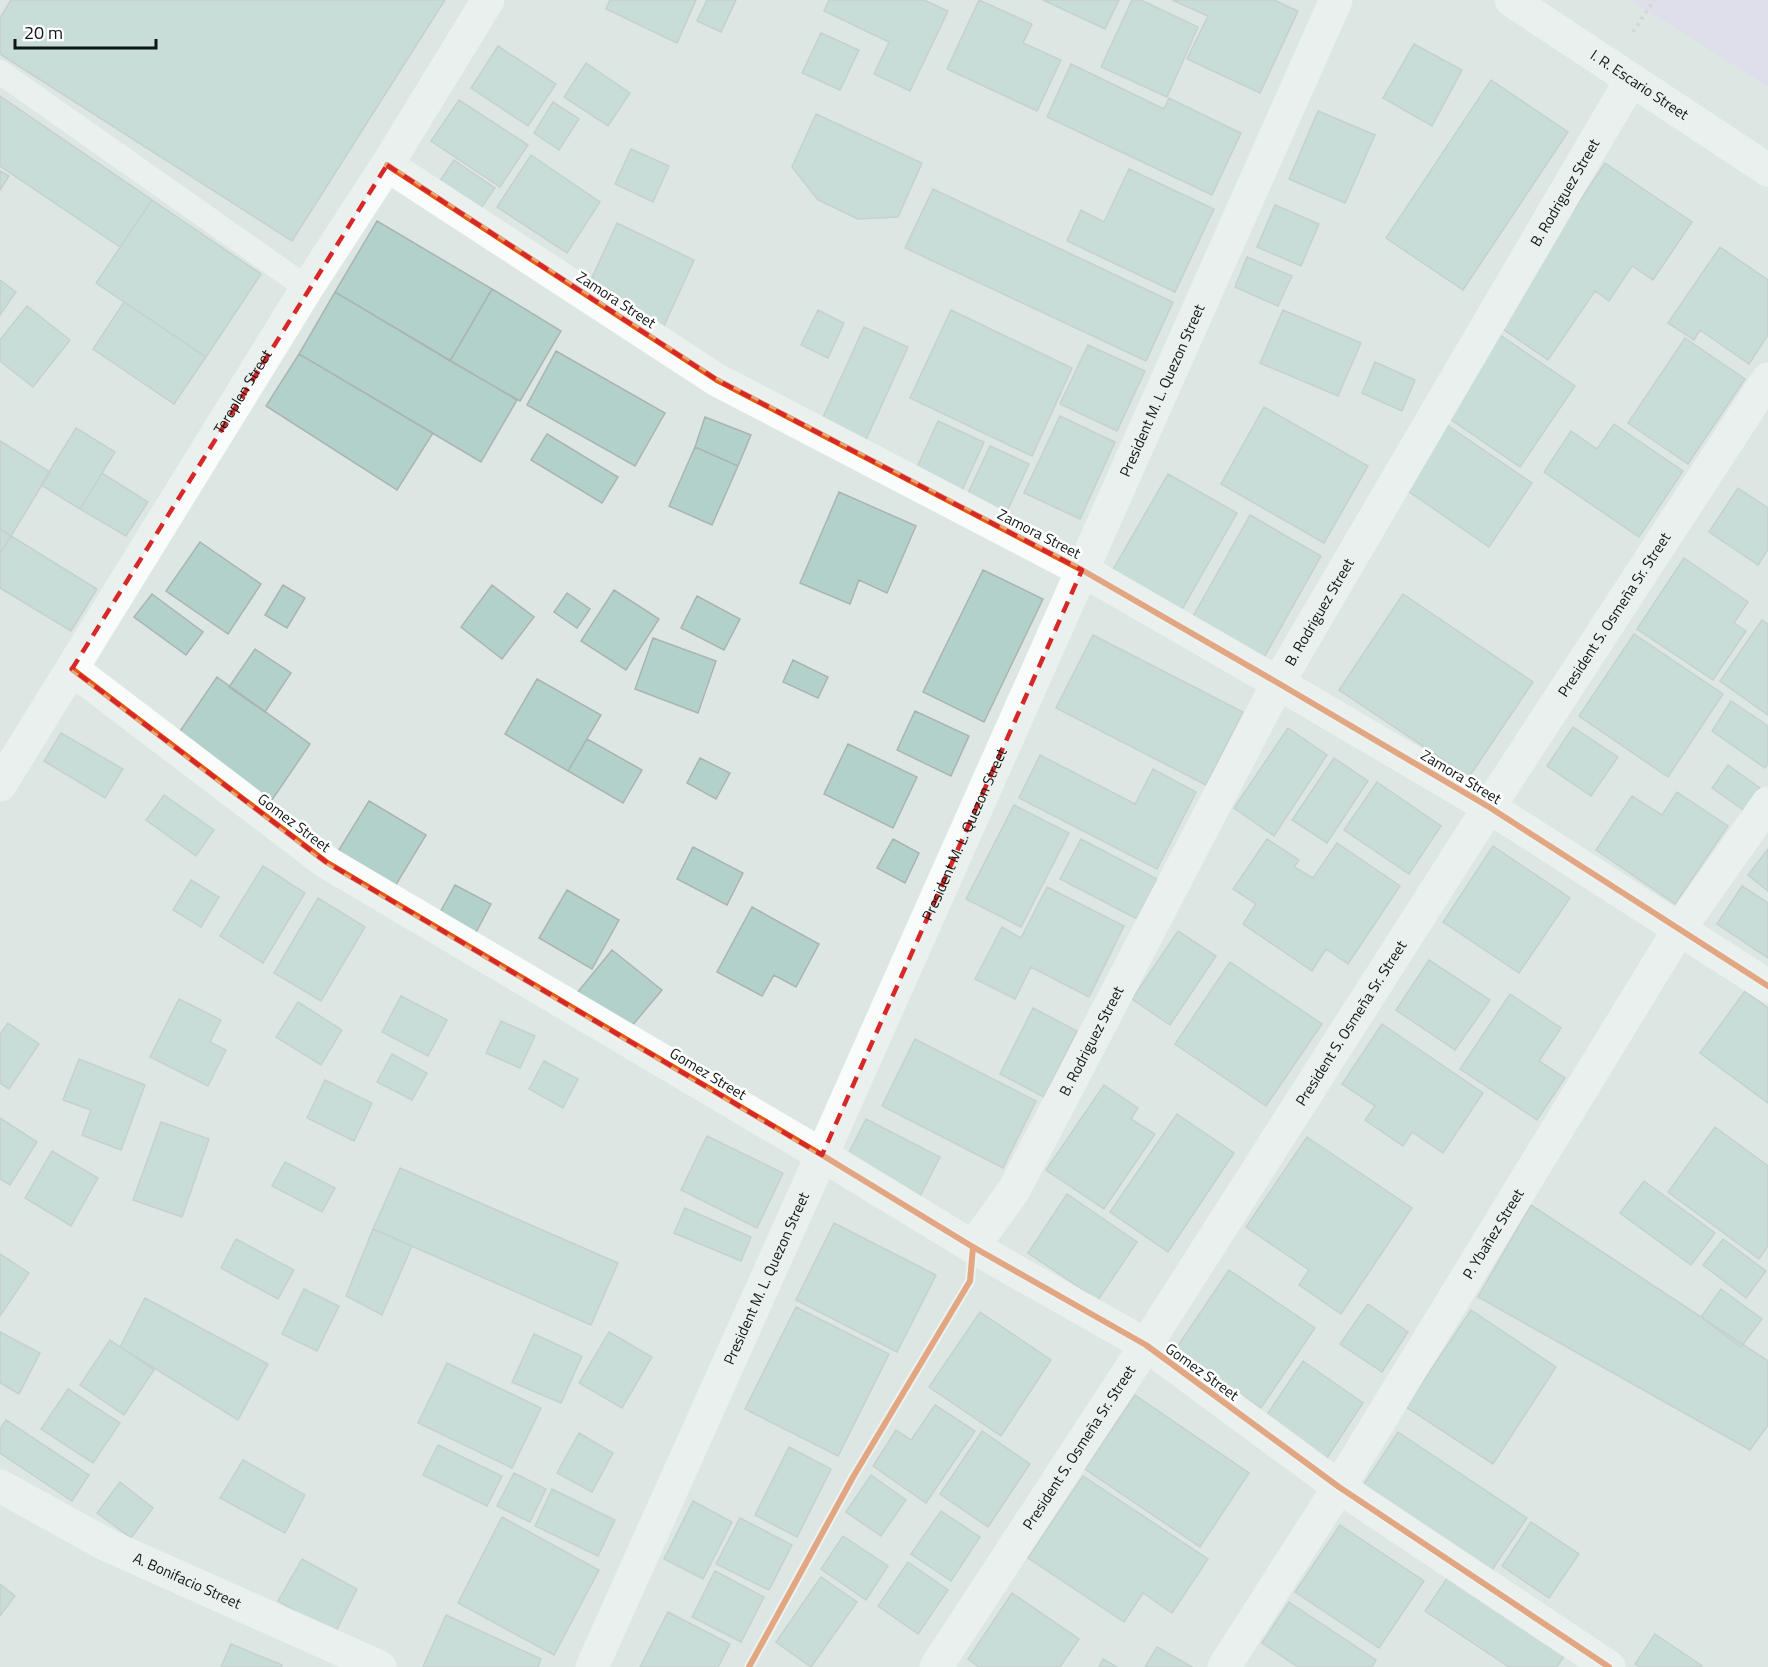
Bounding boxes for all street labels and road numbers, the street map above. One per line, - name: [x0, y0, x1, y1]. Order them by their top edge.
- street label: I. R. Escario Street: [1586, 44, 1694, 126]
- street label: B. Rodriguez Street: [1524, 134, 1606, 251]
- street label: Zamora Street: [572, 265, 661, 334]
- street label: President M. L. Quezon Street: [1113, 300, 1211, 480]
- street label: Tereplen Street: [207, 344, 278, 438]
- street label: Zamora Street: [994, 503, 1086, 565]
- street label: President S. Osmeña Sr. Street: [1552, 527, 1676, 701]
- street label: B. Rodriguez Street: [1278, 553, 1360, 670]
- street label: Zamora Street: [1416, 743, 1507, 810]
- street label: President M. L. Quezon Street: [916, 744, 1013, 925]
- street label: Gomez Street: [253, 788, 336, 858]
- street label: President S. Osmeña Sr. Street: [1289, 935, 1412, 1110]
- street label: B. Rodriguez Street: [1053, 981, 1130, 1100]
- street label: Gomez Street: [665, 1042, 752, 1106]
- street label: P. Ybañez Street: [1456, 1183, 1530, 1283]
- street label: President M. L. Quezon Street: [717, 1188, 815, 1368]
- street label: Gomez Street: [1161, 1337, 1244, 1407]
- street label: President S. Osmeña Sr. Street: [1017, 1360, 1141, 1534]
- street label: A. Bonifacio Street: [130, 1546, 246, 1615]

